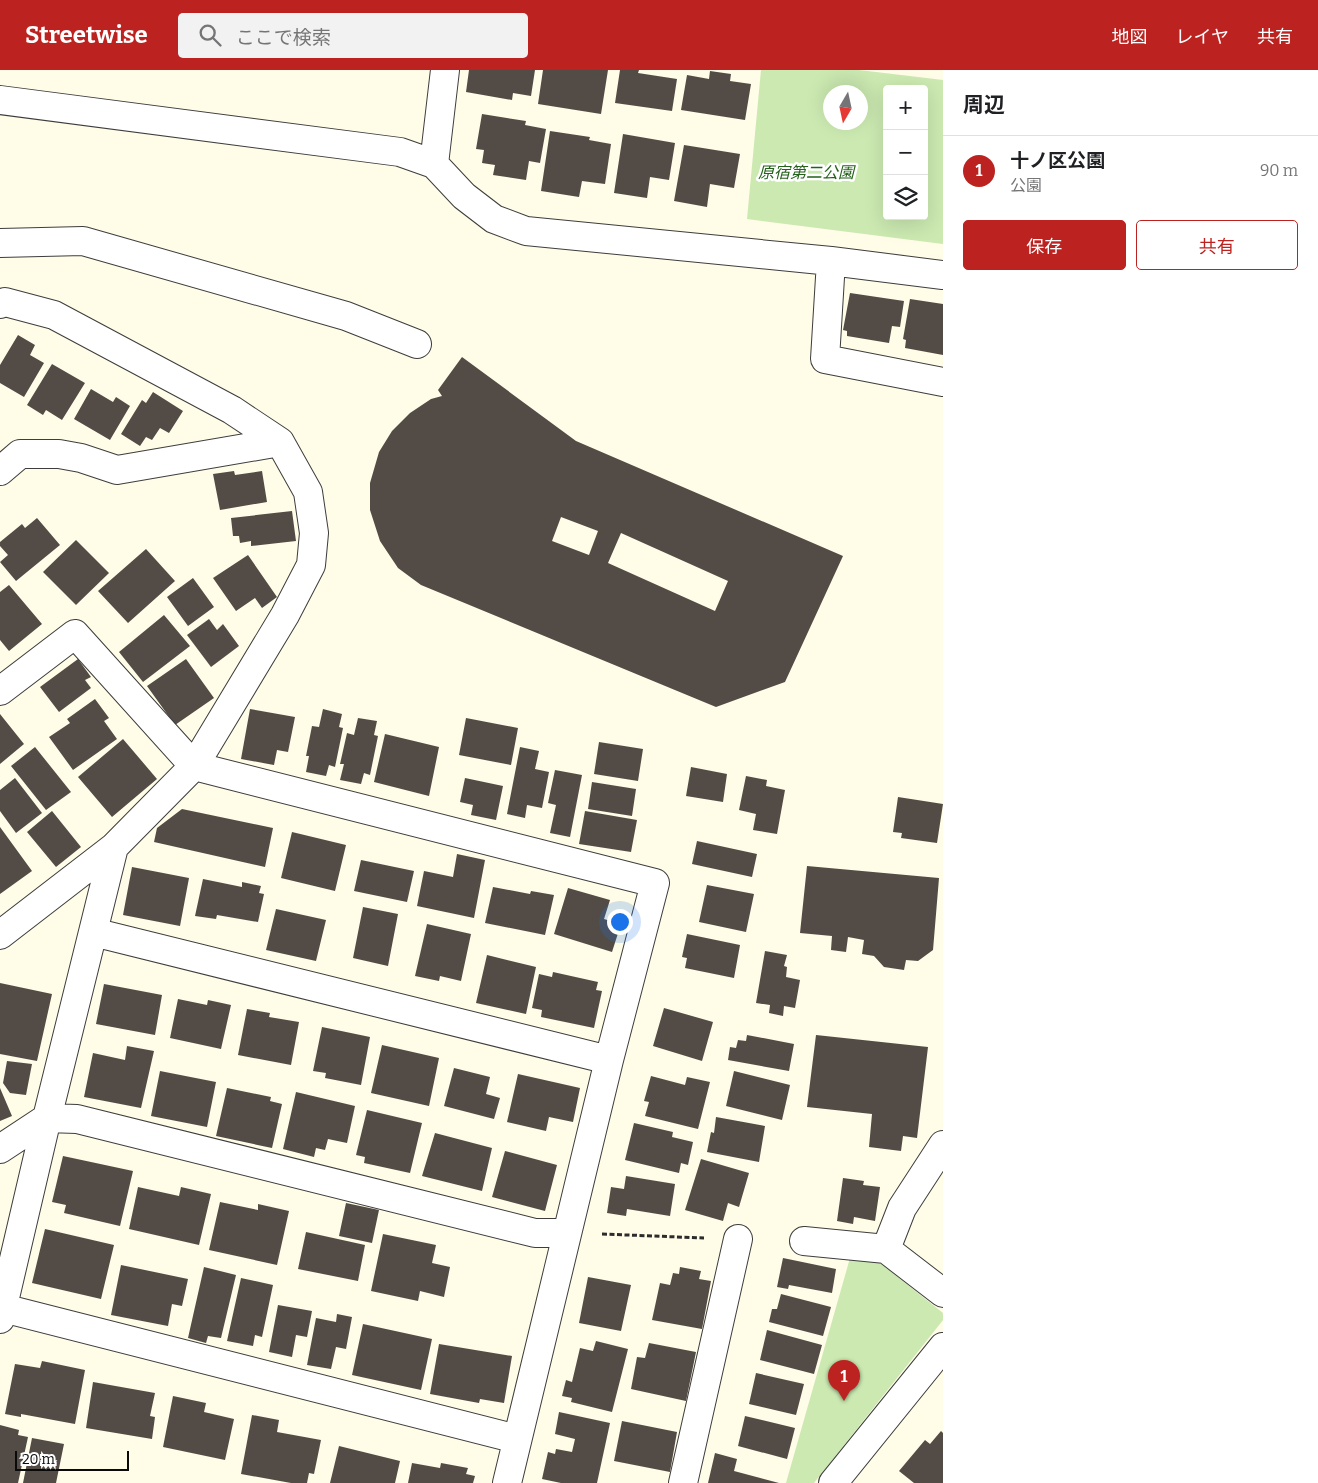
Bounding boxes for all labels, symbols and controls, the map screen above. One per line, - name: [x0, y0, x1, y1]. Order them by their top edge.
- search box: [178, 13, 528, 58]
- text: Streetwise: [25, 21, 148, 49]
- icon: search: [196, 21, 224, 49]
- text: ここで検索: [236, 26, 331, 49]
- text: 地図: [1112, 26, 1148, 48]
- text: レイヤ: [1176, 26, 1229, 48]
- text: 共有: [1257, 26, 1293, 48]
- north arrow: [823, 85, 868, 130]
- map controls: [883, 85, 928, 220]
- button: +: [883, 85, 928, 130]
- text: 周辺: [963, 92, 1005, 118]
- button: −: [883, 130, 928, 175]
- text: 十ノ区公園: [1010, 149, 1105, 172]
- text: 1: [976, 161, 982, 180]
- text: 90 m: [1260, 161, 1298, 180]
- park label: 原宿第二公園: [758, 163, 856, 182]
- button: layers: [883, 175, 928, 220]
- text: 公園: [1010, 176, 1042, 195]
- button: 保存: [963, 220, 1126, 270]
- button: 共有: [1136, 220, 1298, 270]
- your location: [607, 909, 633, 935]
- pin: 1: [828, 1360, 860, 1401]
- scale bar: [15, 1448, 129, 1471]
- text: 20 m: [22, 1451, 55, 1468]

